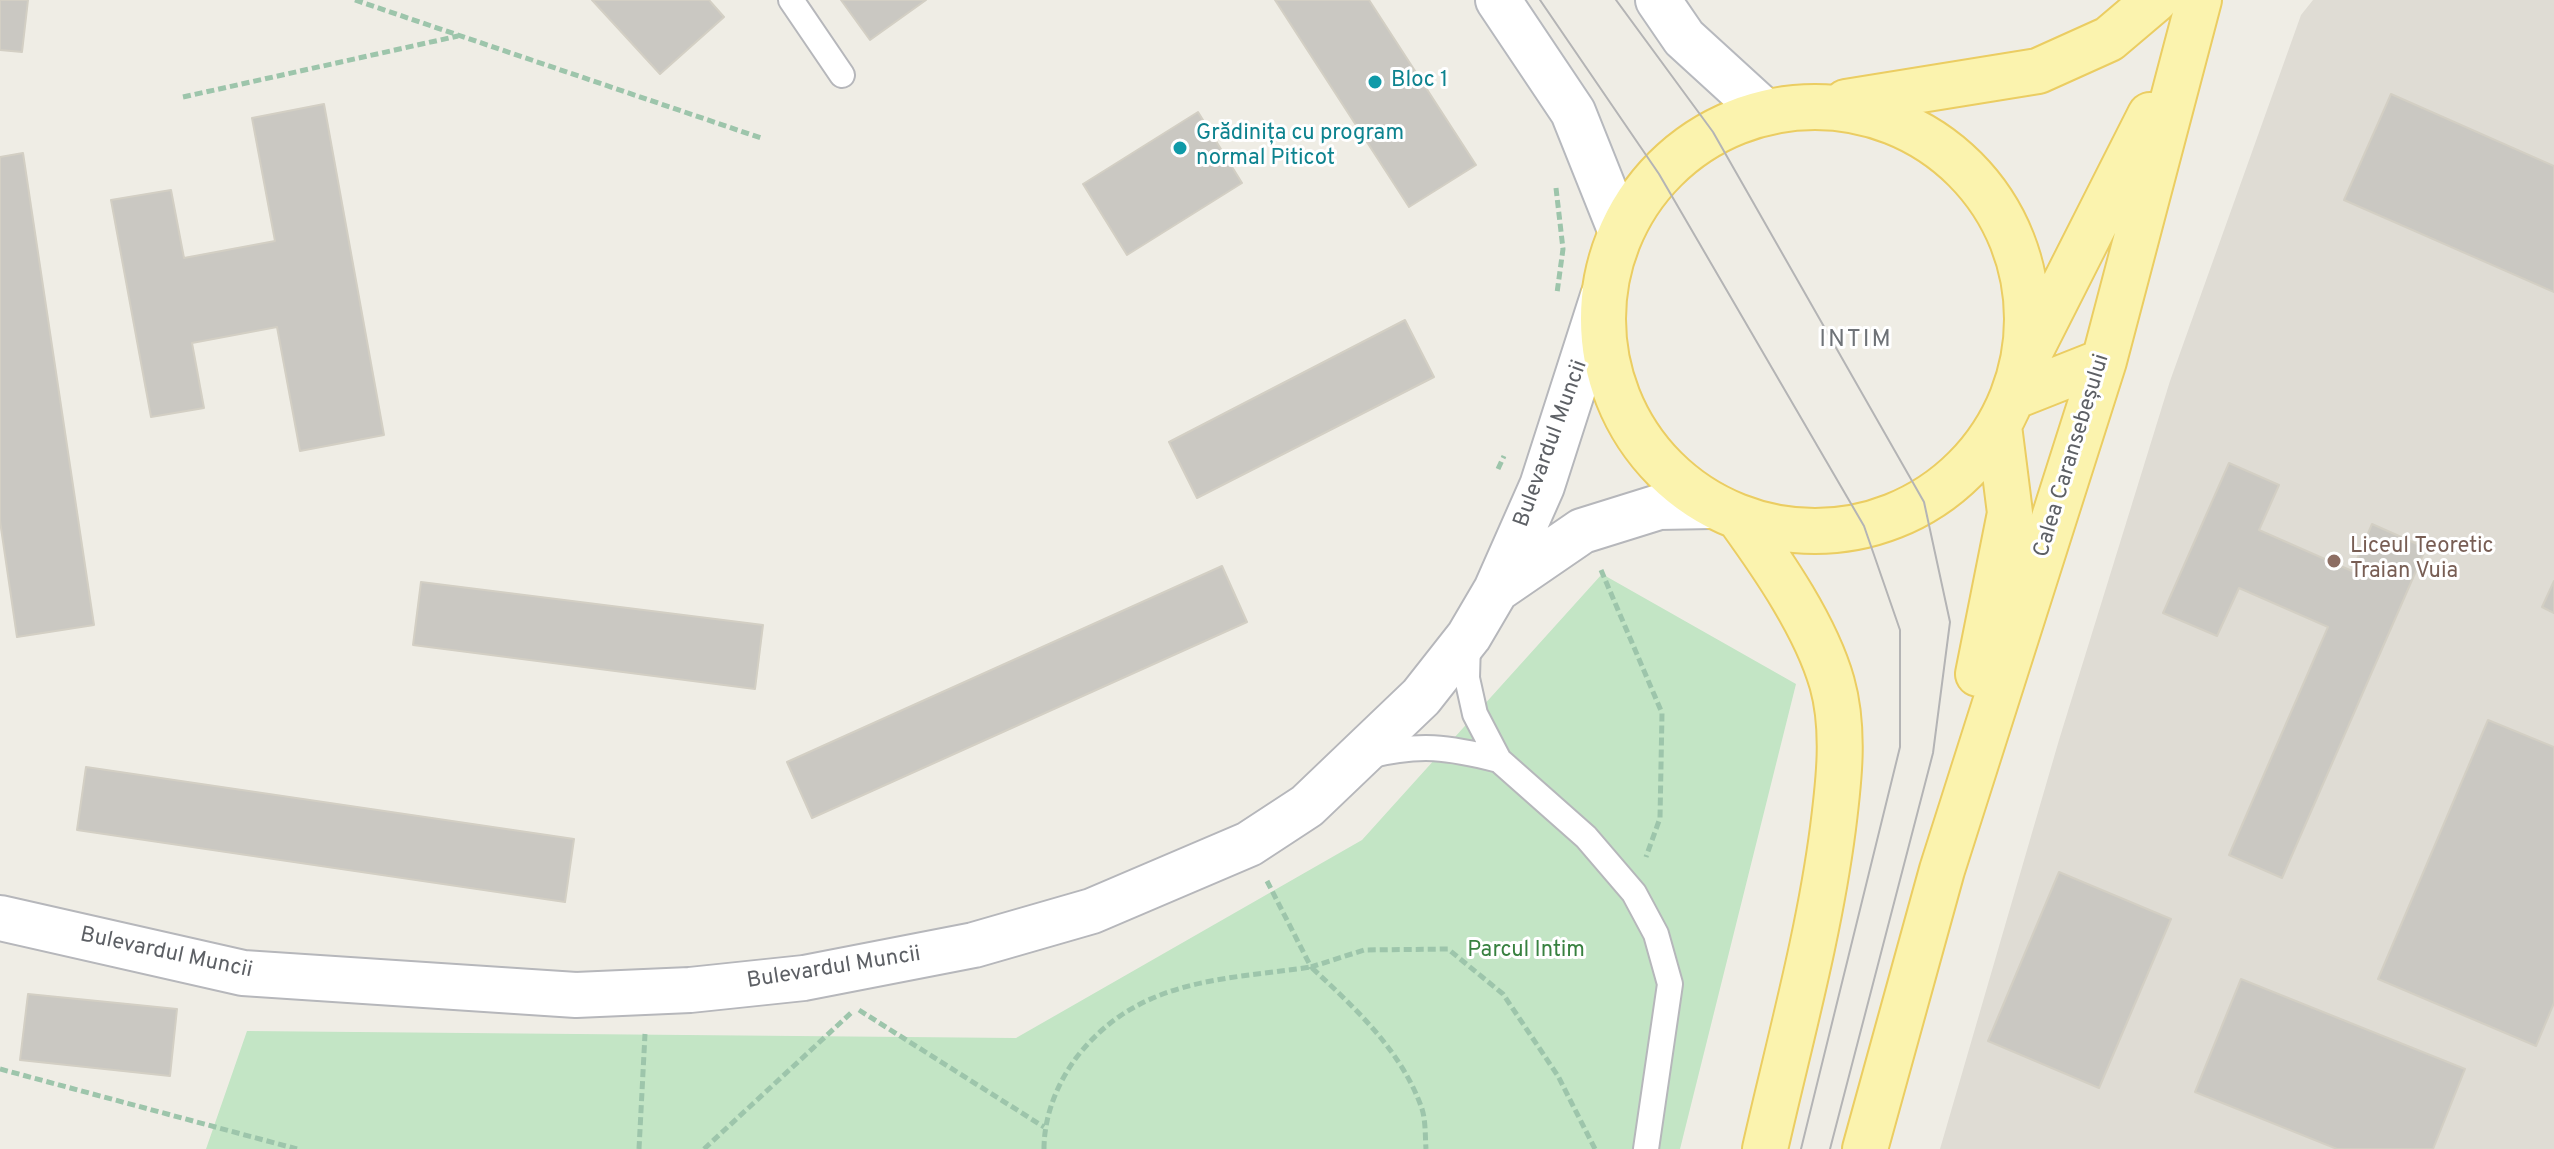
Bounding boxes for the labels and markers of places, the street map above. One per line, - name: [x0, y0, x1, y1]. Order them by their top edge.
- place label: Bloc 1: [1391, 69, 1448, 95]
- marker: Bloc 1: [1366, 73, 1384, 91]
- place label: Grădinița cu program normal Piticot: [1196, 122, 1404, 174]
- marker: Grădinița cu program normal Piticot: [1171, 139, 1189, 157]
- place label: Liceul Teoretic Traian Vuia: [2350, 535, 2494, 586]
- marker: Liceul Teoretic Traian Vuia: [2325, 552, 2343, 570]

